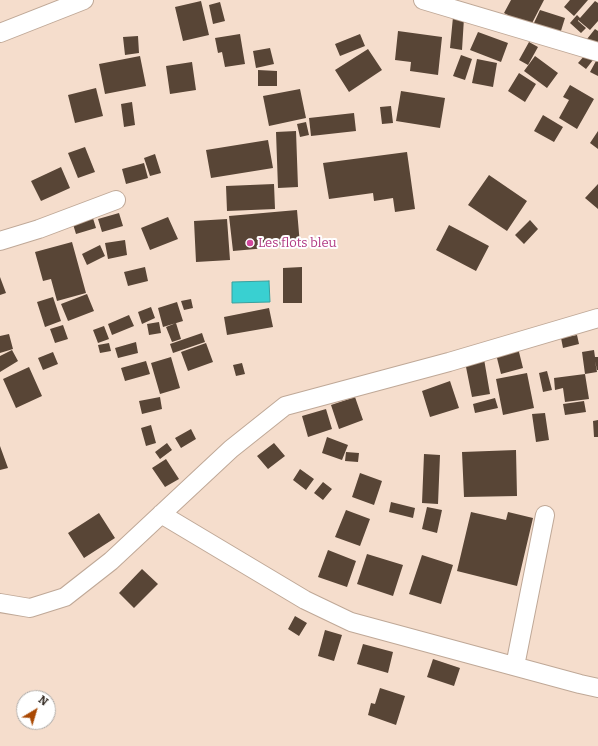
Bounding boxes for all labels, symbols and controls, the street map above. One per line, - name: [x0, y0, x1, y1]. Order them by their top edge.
- place label: Les flots bleu: [258, 235, 337, 251]
- marker: Les flots bleu: [245, 238, 255, 248]
- north arrow: [16, 690, 56, 730]
- text: N: [36, 693, 50, 709]

